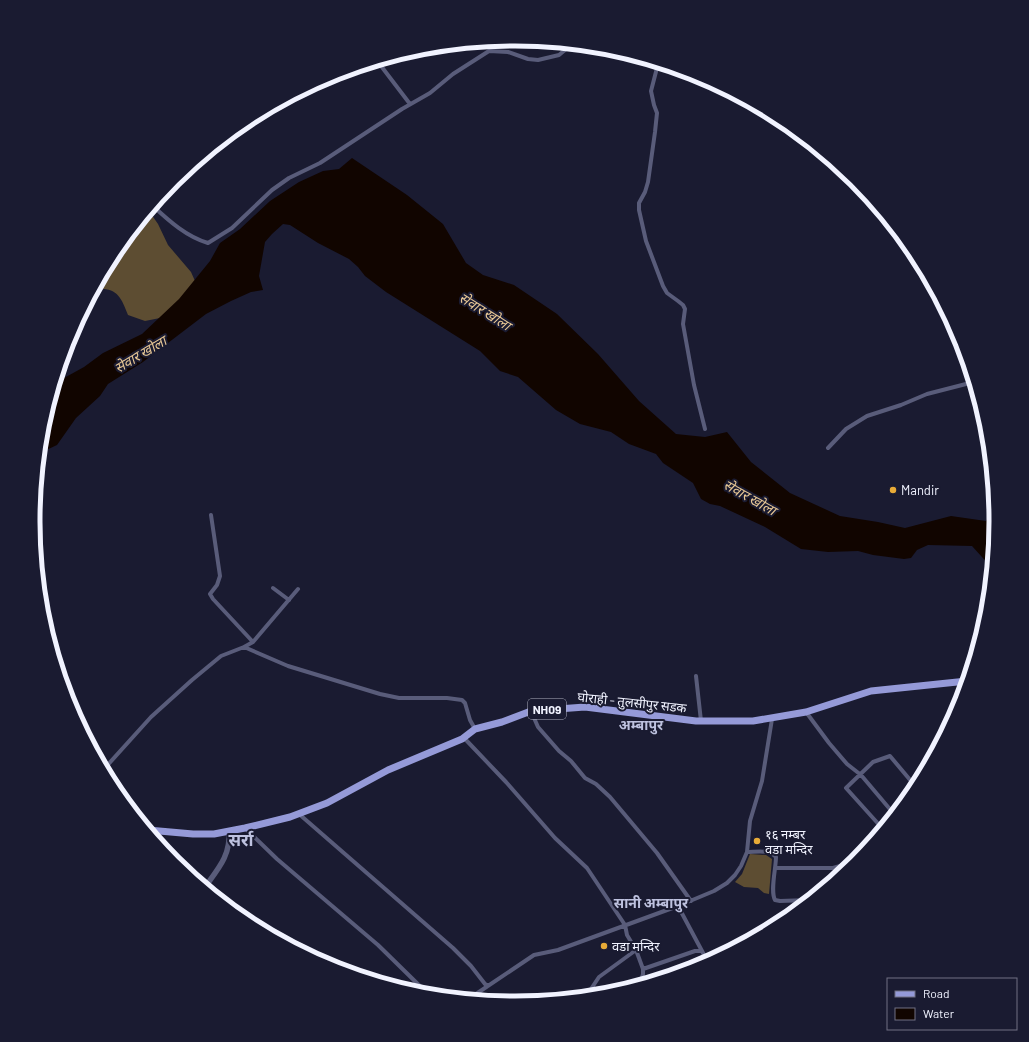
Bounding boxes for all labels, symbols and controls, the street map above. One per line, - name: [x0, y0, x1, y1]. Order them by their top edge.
- water label: सेवार खोला: [456, 289, 517, 335]
- water label: सेवार खोला: [111, 330, 172, 376]
- water label: सेवार खोला: [721, 476, 782, 520]
- place label: Mandir: [901, 482, 939, 498]
- marker: Mandir: [888, 485, 898, 495]
- street label: घोराही - तुलसीपुर सडक: [576, 688, 688, 717]
- road number: NH09: [528, 699, 566, 719]
- district label: अम्बापुर: [619, 716, 664, 735]
- place label: १६ नम्बर वडा मन्दिर: [765, 826, 813, 857]
- district label: सर्रा: [228, 829, 255, 849]
- marker: १६ नम्बर वडा मन्दिर: [752, 836, 762, 846]
- district label: सानी अम्बापुर: [614, 894, 689, 913]
- place label: वडा मन्दिर: [612, 938, 660, 954]
- marker: वडा मन्दिर: [599, 941, 609, 951]
- legend: [887, 978, 1017, 1030]
- text: Road: [923, 986, 950, 1000]
- text: Water: [923, 1006, 955, 1020]

